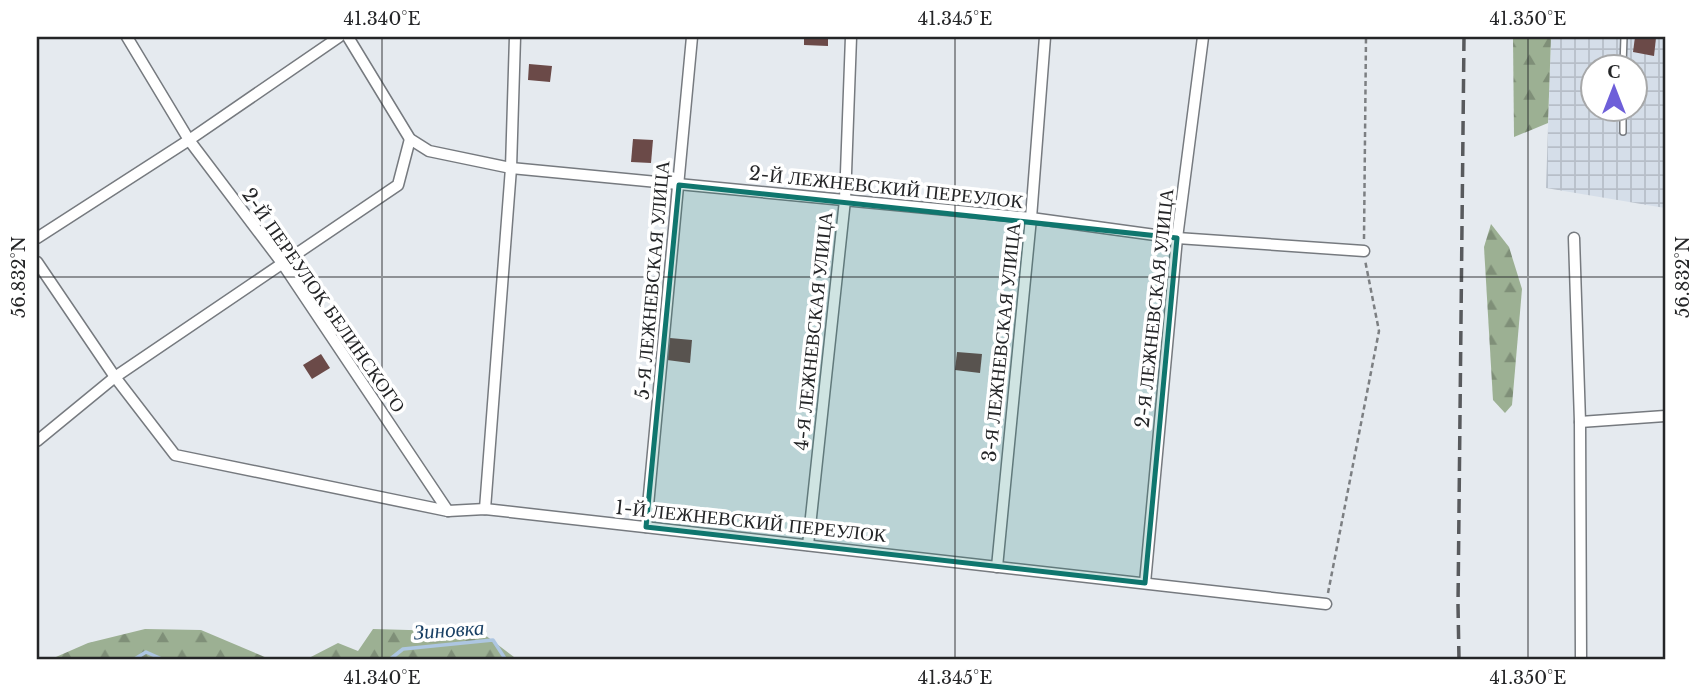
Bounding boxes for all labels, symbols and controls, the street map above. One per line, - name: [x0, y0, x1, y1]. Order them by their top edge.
- text: 41.340°E: [343, 8, 421, 30]
- text: 41.345°E: [918, 8, 992, 30]
- text: 41.350°E: [1490, 8, 1566, 30]
- north arrow: [1580, 52, 1650, 122]
- text: С: [1607, 60, 1621, 83]
- street label: 5-Я ЛЕЖНЕВСКАЯ УЛИЦА: [631, 159, 674, 400]
- street label: 2-Й ЛЕЖНЕВСКИЙ ПЕРЕУЛОК: [748, 162, 1024, 213]
- street label: 2-Й ПЕРЕУЛОК БЕЛИНСКОГО: [237, 184, 410, 417]
- street label: 2-Я ЛЕЖНЕВСКАЯ УЛИЦА: [1130, 187, 1179, 429]
- street label: 4-Я ЛЕЖНЕВСКАЯ УЛИЦА: [790, 210, 838, 452]
- street label: 3-Я ЛЕЖНЕВСКАЯ УЛИЦА: [977, 221, 1026, 463]
- text: 56.832°N: [8, 236, 30, 318]
- text: 56.832°N: [1672, 236, 1694, 318]
- street label: 1-Й ЛЕЖНЕВСКИЙ ПЕРЕУЛОК: [614, 496, 888, 547]
- water label: Зиновка: [413, 615, 485, 645]
- text: 41.340°E: [343, 667, 421, 689]
- text: 41.345°E: [918, 667, 992, 689]
- text: 41.350°E: [1490, 667, 1566, 689]

